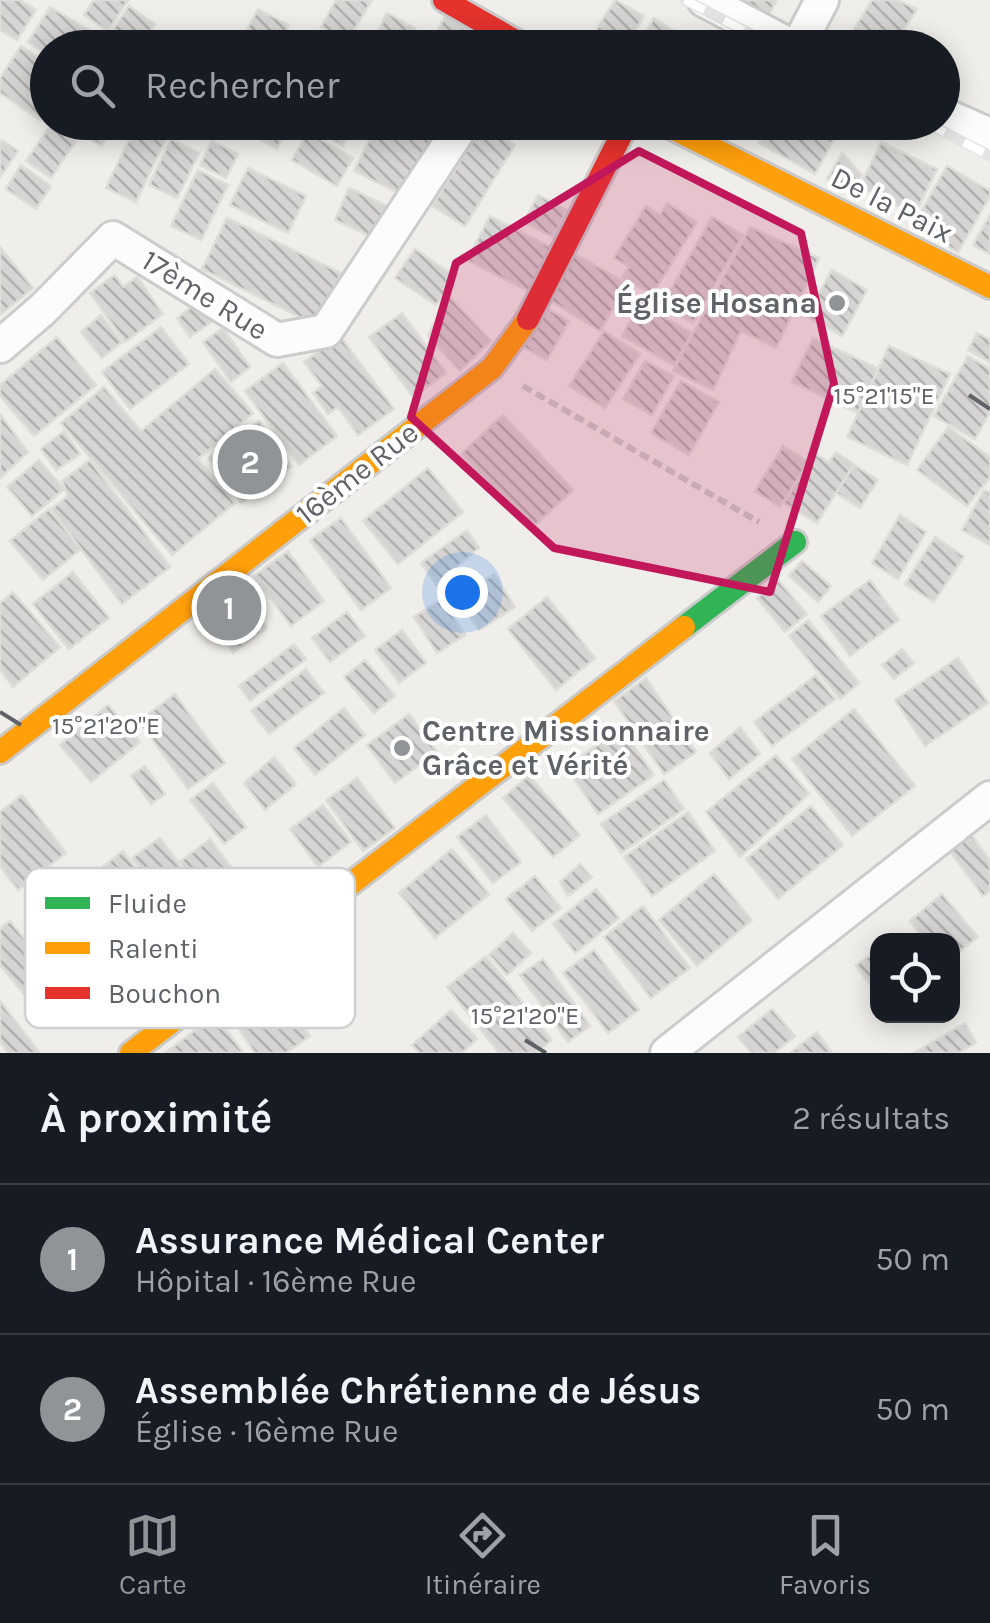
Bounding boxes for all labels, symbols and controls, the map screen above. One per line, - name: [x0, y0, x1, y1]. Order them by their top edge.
- search box: [30, 30, 960, 140]
- icon: search: [65, 58, 120, 113]
- text: Rechercher: [145, 63, 339, 108]
- street label: De la Paix: [825, 159, 959, 251]
- street label: 17ème Rue: [135, 242, 275, 348]
- place label: Église Hosana: [616, 283, 817, 321]
- marker: Église Hosana: [826, 292, 848, 314]
- text: 15°21'15"E: [833, 381, 935, 410]
- street label: 16ème Rue: [289, 414, 425, 532]
- pin: 2: [218, 424, 282, 500]
- your location: [437, 567, 488, 618]
- pin: 1: [196, 570, 262, 646]
- text: 15°21'20"E: [52, 711, 160, 740]
- place label: Centre Missionnaire Grâce et Vérité: [422, 713, 710, 783]
- marker: Centre Missionnaire Grâce et Vérité: [391, 737, 413, 759]
- legend: [25, 868, 355, 1028]
- text: Fluide: [108, 887, 187, 920]
- text: Ralenti: [108, 932, 199, 965]
- map controls: [870, 933, 960, 1023]
- button: locate: [870, 933, 960, 1023]
- text: Bouchon: [108, 977, 221, 1010]
- text: 15°21'20"E: [471, 1001, 579, 1030]
- text: À proximité: [40, 1093, 272, 1143]
- text: 2 résultats: [792, 1100, 950, 1137]
- text: Assurance Médical Center: [135, 1218, 604, 1263]
- text: 1: [67, 1241, 78, 1278]
- text: 50 m: [875, 1241, 950, 1278]
- text: Hôpital · 16ème Rue: [135, 1263, 416, 1300]
- text: Assemblée Chrétienne de Jésus: [135, 1368, 701, 1413]
- text: 2: [63, 1391, 82, 1428]
- text: 50 m: [875, 1391, 950, 1428]
- text: Église · 16ème Rue: [135, 1413, 398, 1450]
- tab: Carte: [119, 1508, 187, 1601]
- tab: Itinéraire: [425, 1508, 541, 1601]
- tab: Favoris: [779, 1508, 871, 1601]

